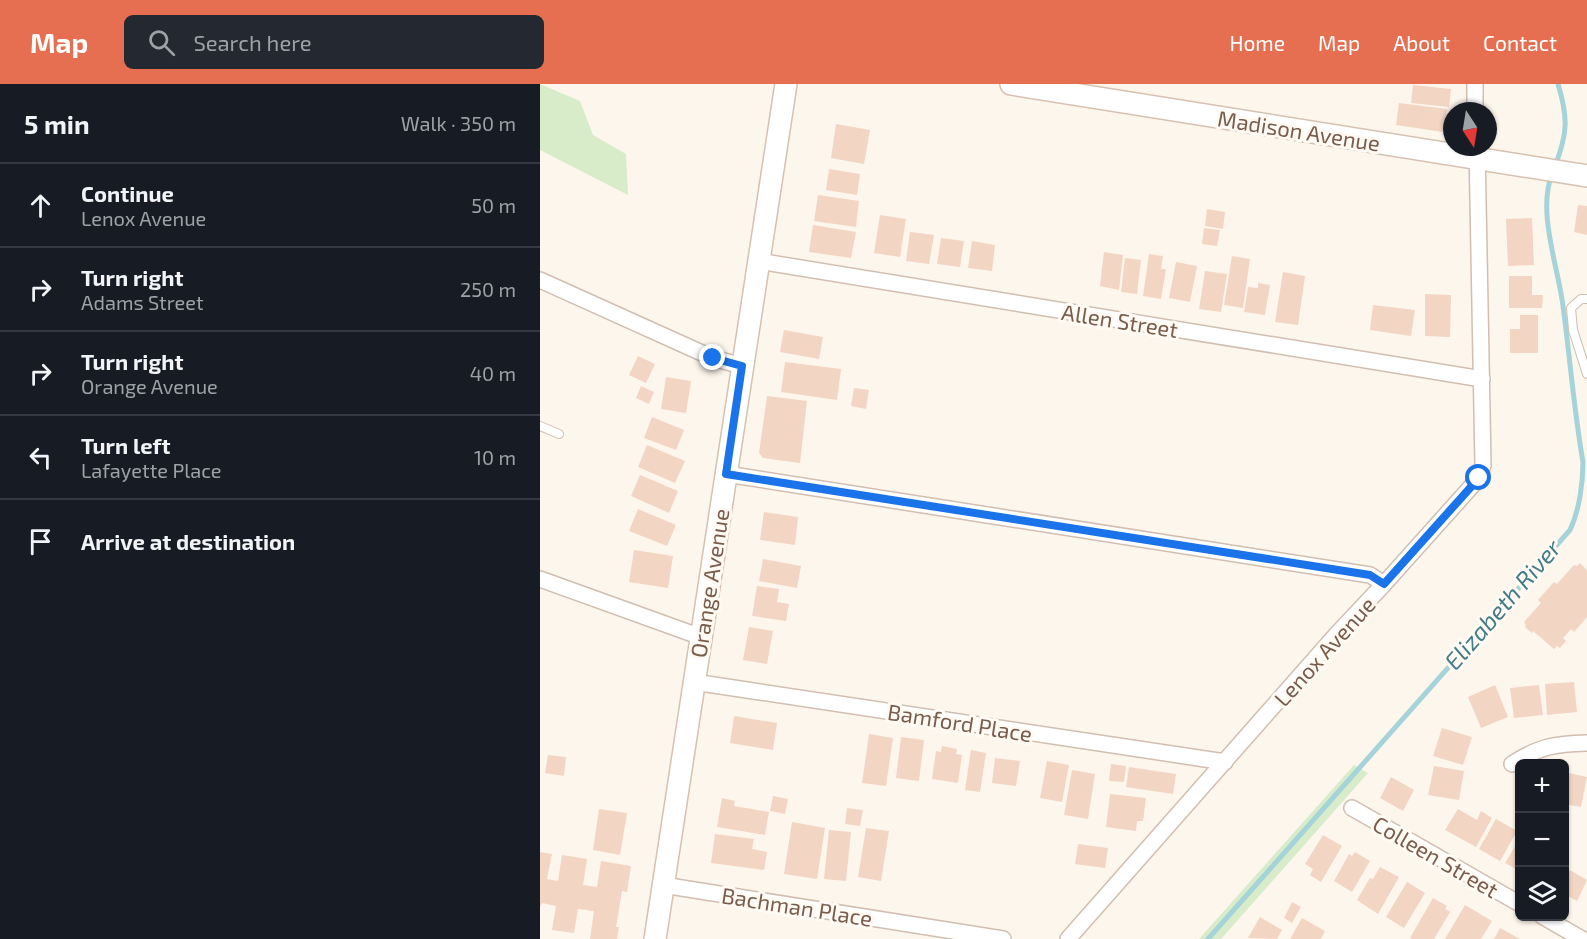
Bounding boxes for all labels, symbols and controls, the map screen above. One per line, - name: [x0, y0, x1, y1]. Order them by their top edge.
- search box: [124, 15, 544, 69]
- text: Map: [30, 25, 88, 59]
- icon: search: [145, 26, 178, 59]
- text: Search here: [193, 29, 312, 55]
- text: Home: [1229, 30, 1285, 55]
- text: Map: [1318, 30, 1360, 55]
- text: About: [1393, 30, 1450, 55]
- text: Contact: [1483, 30, 1557, 55]
- north arrow: [1443, 102, 1497, 156]
- street label: Madison Avenue: [1216, 104, 1382, 156]
- text: 5 min: [24, 108, 90, 139]
- text: Walk · 350 m: [401, 111, 516, 135]
- text: Continue: [81, 180, 174, 206]
- icon: ahead: [24, 189, 57, 222]
- text: 50 m: [471, 193, 516, 217]
- text: Lenox Avenue: [81, 206, 206, 230]
- text: Turn right: [81, 264, 183, 290]
- icon: right: [24, 273, 57, 306]
- text: 250 m: [460, 277, 516, 301]
- text: Adams Street: [81, 290, 204, 314]
- street label: Allen Street: [1060, 298, 1180, 342]
- route end: [699, 344, 725, 370]
- text: Turn right: [81, 348, 183, 374]
- icon: right: [24, 357, 57, 390]
- text: 40 m: [470, 361, 516, 385]
- text: Orange Avenue: [81, 374, 218, 398]
- text: Turn left: [81, 432, 170, 458]
- icon: left: [24, 441, 57, 474]
- text: 10 m: [474, 445, 516, 469]
- text: Lafayette Place: [81, 458, 222, 482]
- route start: [1465, 464, 1491, 490]
- street label: Orange Avenue: [684, 507, 734, 659]
- icon: arrive: [24, 525, 57, 558]
- text: Arrive at destination: [81, 528, 295, 554]
- water label: Elizabeth River: [1438, 533, 1567, 675]
- street label: Lenox Avenue: [1268, 591, 1380, 711]
- street label: Bamford Place: [886, 698, 1034, 746]
- map controls: [1515, 759, 1569, 921]
- button: +: [1515, 759, 1569, 813]
- street label: Colleen Street: [1369, 810, 1503, 902]
- button: −: [1515, 813, 1569, 867]
- button: layers: [1515, 867, 1569, 921]
- street label: Bachman Place: [720, 881, 874, 931]

